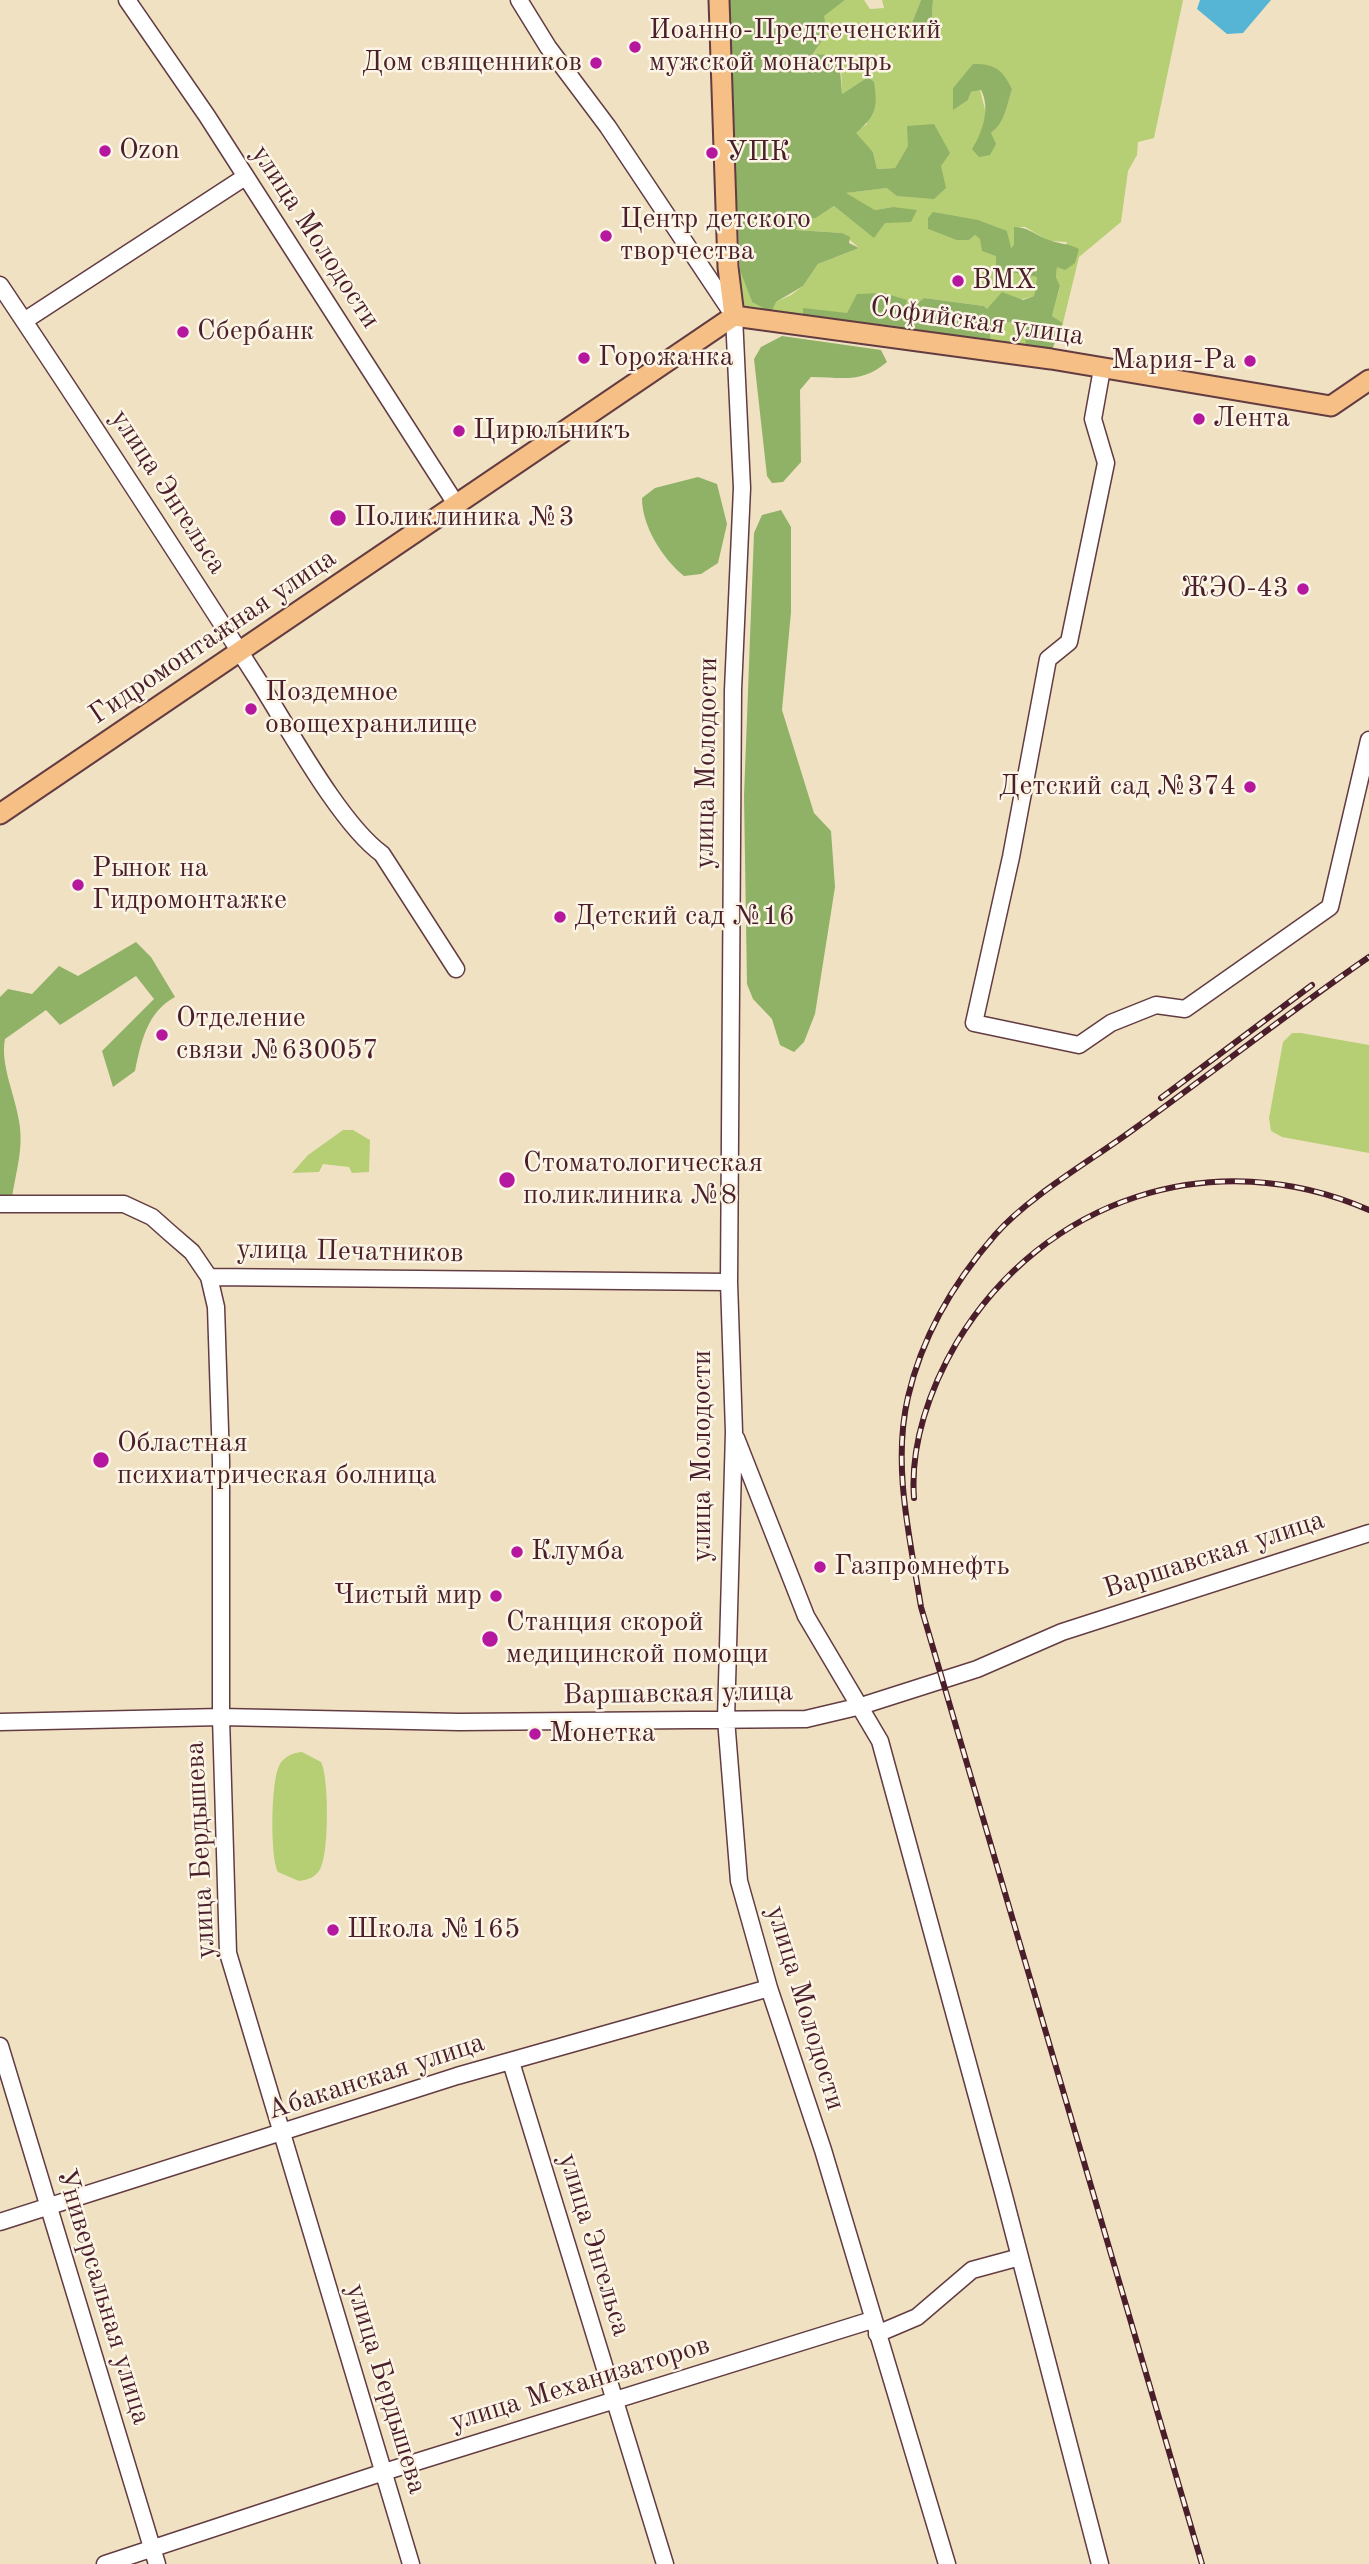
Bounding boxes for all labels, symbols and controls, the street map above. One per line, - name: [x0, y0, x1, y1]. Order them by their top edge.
- place label: Иоанно-Предтеченский мужской монастырь: [649, 14, 941, 80]
- marker: Иоанно-Предтеченский мужской монастырь: [627, 39, 643, 55]
- place label: Дом священников: [362, 46, 582, 80]
- marker: Дом священников: [588, 55, 604, 71]
- place label: Ozon: [119, 134, 180, 168]
- place label: УПК: [726, 136, 790, 170]
- street label: улица Молодости: [243, 139, 387, 335]
- marker: Ozon: [97, 143, 113, 159]
- marker: УПК: [704, 145, 720, 161]
- place label: Центр детского творчества: [620, 203, 811, 269]
- marker: Центр детского творчества: [598, 228, 614, 244]
- place label: BMX: [972, 264, 1036, 298]
- marker: BMX: [950, 273, 966, 289]
- street label: Софийская улица: [868, 290, 1086, 354]
- place label: Сбербанк: [197, 315, 314, 349]
- marker: Сбербанк: [175, 324, 191, 340]
- place label: Горожанка: [598, 341, 734, 375]
- place label: Мария-Ра: [1111, 344, 1236, 378]
- marker: Горожанка: [576, 350, 592, 366]
- marker: Мария-Ра: [1242, 353, 1258, 369]
- place label: Лента: [1213, 402, 1290, 436]
- street label: улица Энгельса: [102, 403, 234, 581]
- marker: Лента: [1191, 411, 1207, 427]
- place label: Цирюльникъ: [473, 414, 630, 448]
- marker: Цирюльникъ: [451, 423, 467, 439]
- place label: Поликлиника №3: [354, 501, 575, 535]
- marker: Поликлиника №3: [328, 508, 348, 528]
- street label: Гидромонтажная улица: [83, 542, 343, 732]
- place label: ЖЭО-43: [1180, 572, 1289, 606]
- marker: ЖЭО-43: [1295, 581, 1311, 597]
- street label: улица Молодости: [688, 657, 726, 869]
- place label: Поздемное овощехранилище: [265, 676, 477, 742]
- marker: Поздемное овощехранилище: [243, 701, 259, 717]
- place label: Детский сад №374: [999, 770, 1236, 804]
- marker: Детский сад №374: [1242, 779, 1258, 795]
- place label: Рынок на Гидромонтажке: [92, 852, 287, 918]
- marker: Рынок на Гидромонтажке: [70, 877, 86, 893]
- place label: Детский сад №16: [574, 900, 795, 934]
- marker: Детский сад №16: [552, 909, 568, 925]
- place label: Отделение связи №630057: [176, 1002, 379, 1068]
- marker: Отделение связи №630057: [154, 1027, 170, 1043]
- place label: Стоматологическая поликлиника №8: [523, 1147, 763, 1213]
- marker: Стоматологическая поликлиника №8: [497, 1170, 517, 1190]
- street label: улица Печатников: [236, 1233, 464, 1271]
- street label: улица Молодости: [686, 1350, 720, 1562]
- place label: Областная психиатрическая болница: [117, 1427, 437, 1493]
- marker: Областная психиатрическая болница: [91, 1450, 111, 1470]
- street label: Варшавская улица: [1099, 1503, 1329, 1607]
- place label: Клумба: [531, 1535, 624, 1569]
- marker: Клумба: [509, 1544, 525, 1560]
- place label: Газпромнефть: [834, 1550, 1010, 1584]
- marker: Газпромнефть: [812, 1559, 828, 1575]
- place label: Чистый мир: [334, 1579, 482, 1613]
- marker: Чистый мир: [488, 1588, 504, 1604]
- place label: Станция скорой медицинской помощи: [506, 1606, 768, 1672]
- marker: Станция скорой медицинской помощи: [480, 1629, 500, 1649]
- street label: Варшавская улица: [563, 1675, 793, 1713]
- place label: Монетка: [549, 1717, 656, 1751]
- marker: Монетка: [527, 1726, 543, 1742]
- street label: улица Бердышева: [179, 1740, 223, 1960]
- street label: улица Молодости: [758, 1902, 852, 2114]
- place label: Школа №165: [347, 1913, 520, 1947]
- marker: Школа №165: [325, 1922, 341, 1938]
- street label: Абаканская улица: [263, 2026, 489, 2128]
- street label: улица Энгельса: [550, 2149, 638, 2341]
- street label: Универсальная улица: [48, 2165, 158, 2429]
- street label: улица Бердышева: [338, 2280, 434, 2498]
- street label: улица Механизаторов: [446, 2329, 714, 2439]

